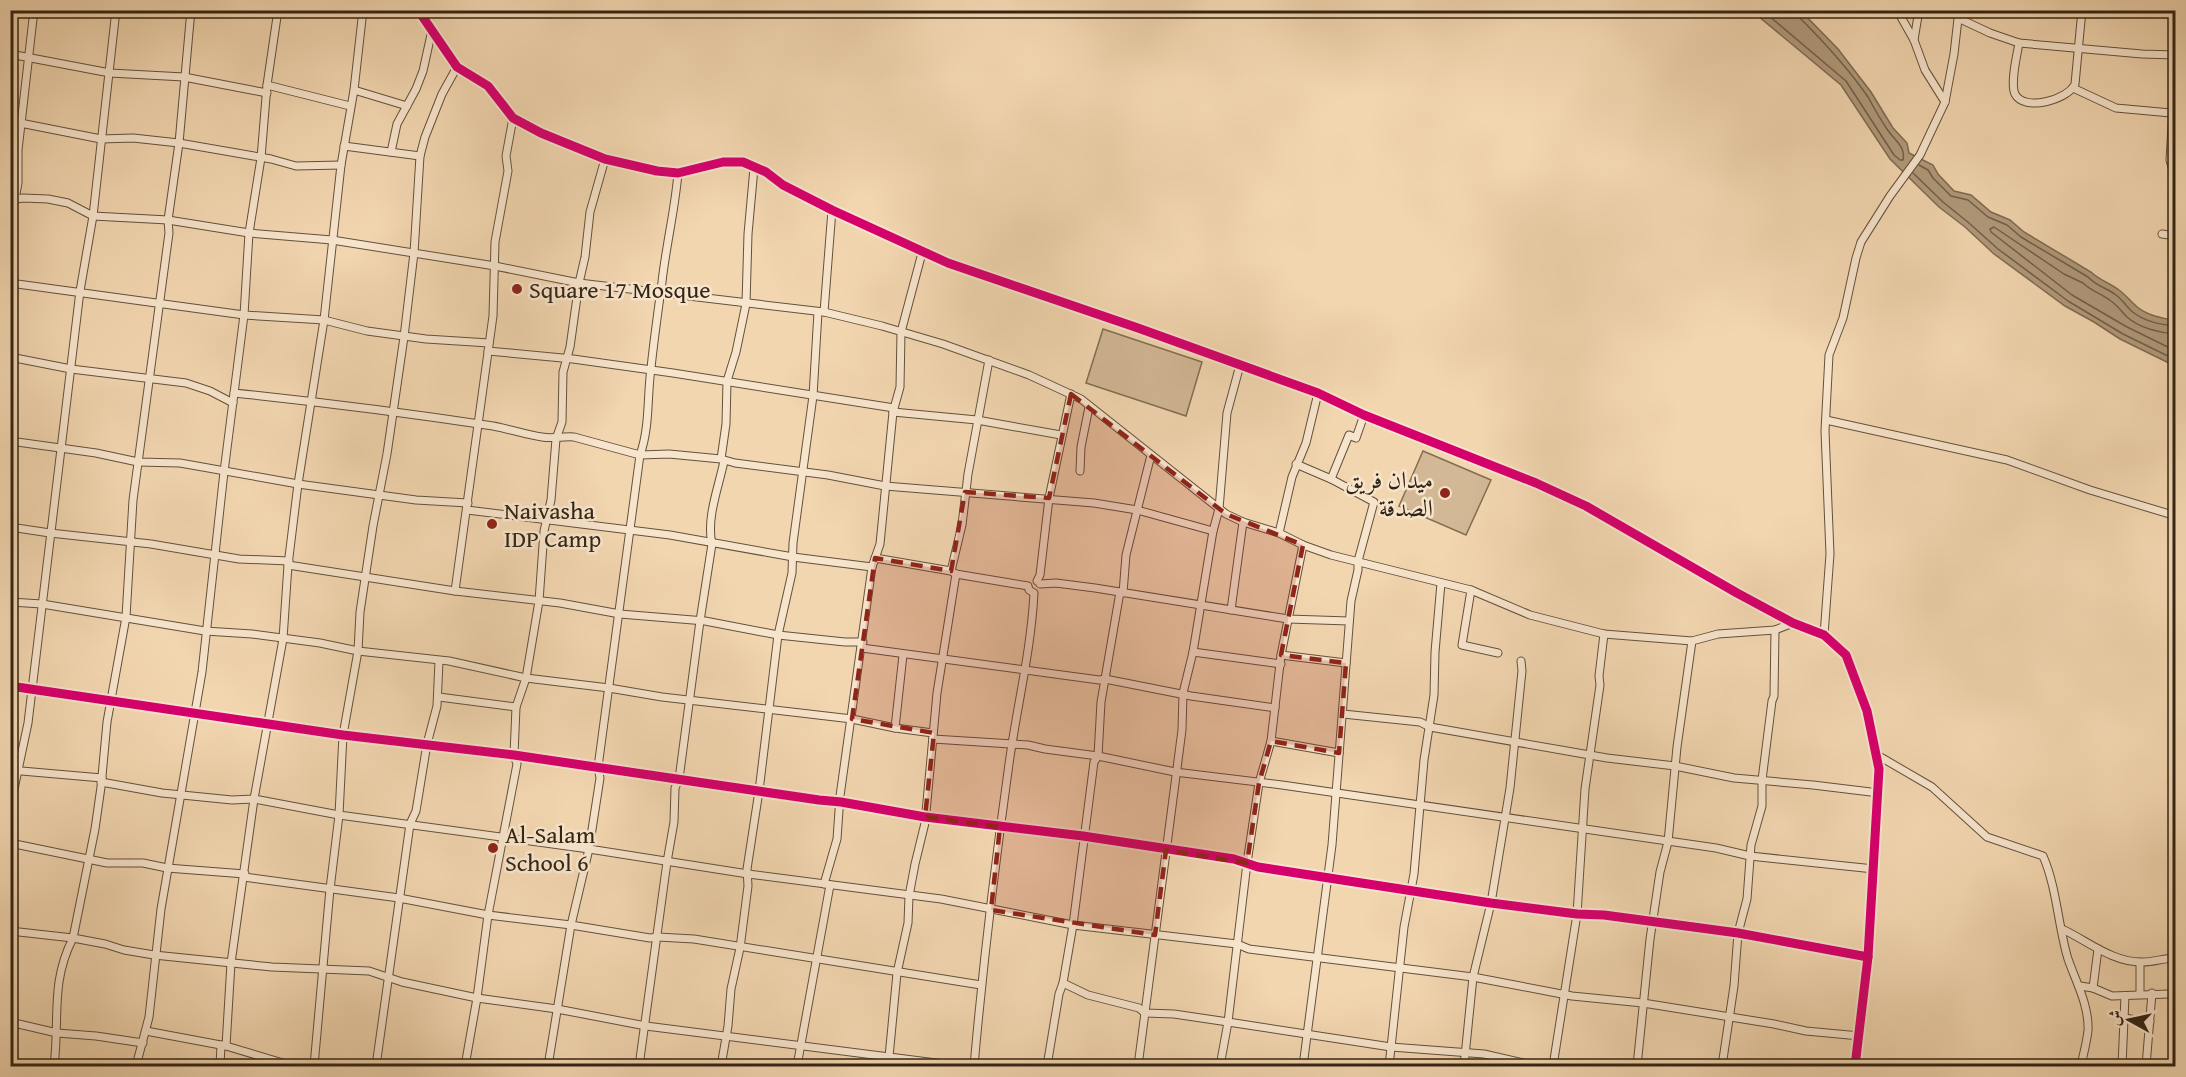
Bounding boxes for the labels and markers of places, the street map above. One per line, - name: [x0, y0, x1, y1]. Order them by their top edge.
- place label: Square 17 Mosque: [529, 272, 710, 307]
- marker: Square 17 Mosque: [510, 282, 524, 296]
- place label: ميدان فريق الصدقة: [1345, 462, 1433, 525]
- marker: ميدان فريق الصدقة: [1438, 486, 1452, 500]
- place label: Naivasha IDP Camp: [504, 493, 601, 556]
- marker: Naivasha IDP Camp: [485, 517, 499, 531]
- place label: Al-Salam School 6: [505, 817, 596, 880]
- marker: Al-Salam School 6: [486, 841, 500, 855]

